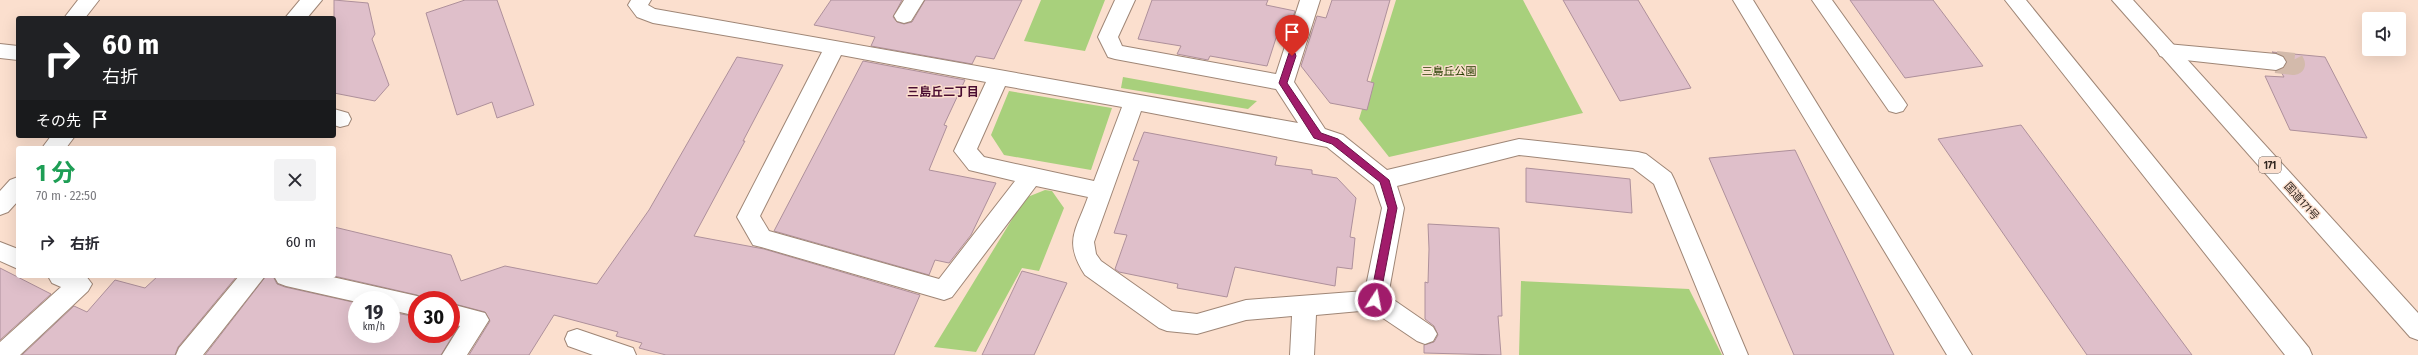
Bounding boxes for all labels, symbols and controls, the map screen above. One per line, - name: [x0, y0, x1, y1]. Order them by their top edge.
- map controls: [2362, 12, 2406, 56]
- button: sound: [2362, 12, 2406, 56]
- pin: [1275, 15, 1309, 56]
- icon: arrive: [1281, 21, 1303, 43]
- text: 60 m: [102, 28, 159, 61]
- icon: right: [36, 32, 88, 84]
- park label: 三島丘公園: [1422, 65, 1477, 78]
- text: 右折: [102, 66, 138, 88]
- district label: 三島丘二丁目: [907, 85, 979, 99]
- icon: arrive: [89, 108, 111, 130]
- text: その先: [36, 112, 81, 130]
- road number: 171: [2259, 157, 2281, 173]
- text: 1 分: [36, 159, 75, 187]
- button: close: [274, 159, 316, 201]
- street label: 国道171号: [2281, 180, 2322, 223]
- text: 70 m · 22:50: [36, 188, 97, 203]
- icon: right: [36, 231, 58, 253]
- text: 60 m: [286, 233, 316, 251]
- text: 右折: [70, 235, 100, 253]
- position arrow: [1354, 279, 1396, 321]
- speed limit sign: 30: [408, 291, 460, 343]
- text: 19: [365, 300, 383, 324]
- text: km/h: [363, 321, 385, 333]

